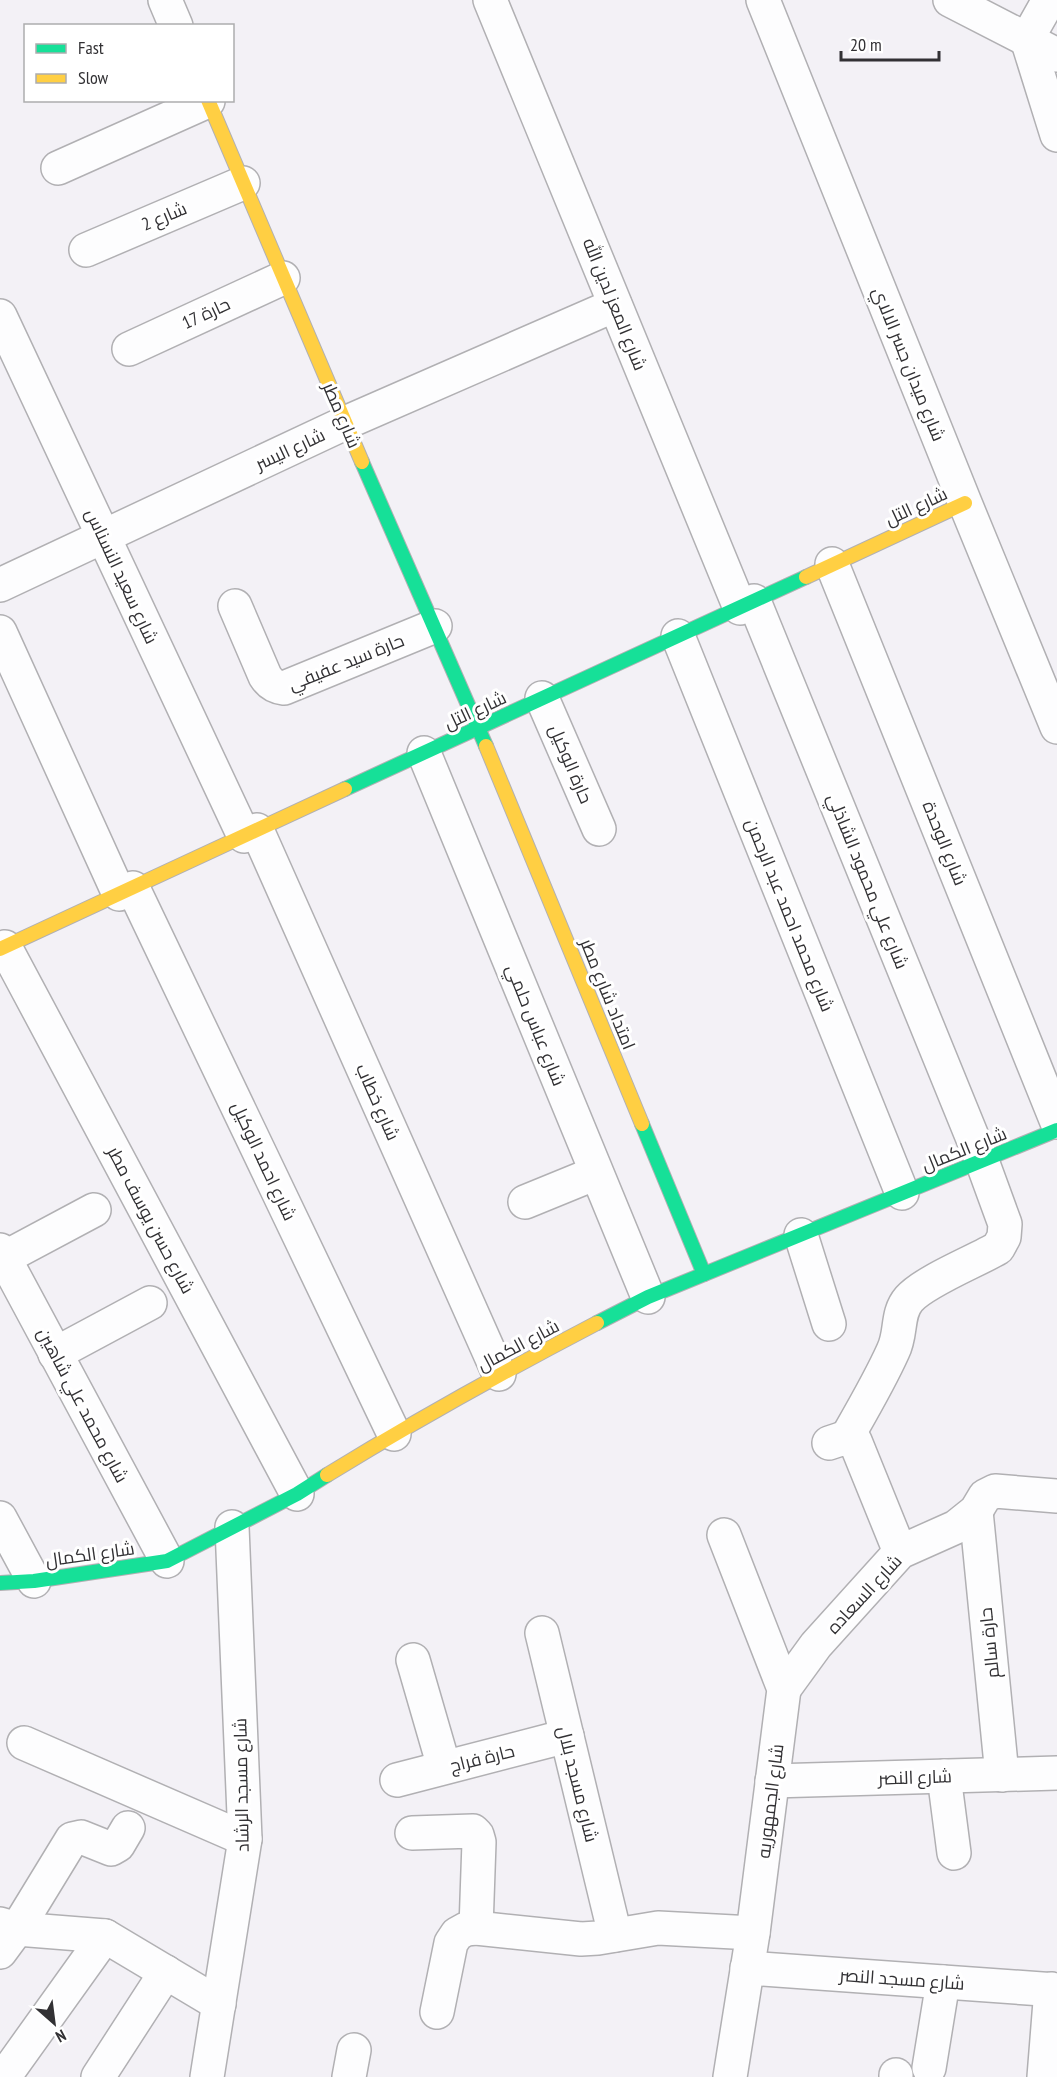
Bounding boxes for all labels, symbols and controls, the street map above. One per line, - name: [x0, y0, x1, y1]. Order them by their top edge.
- legend: [24, 24, 234, 102]
- scale bar: [841, 24, 938, 62]
- text: 20 m: [850, 33, 882, 56]
- text: Fast: [78, 36, 104, 59]
- text: Slow: [78, 66, 109, 89]
- street label: شارع 2: [138, 196, 190, 237]
- street label: شارع المعز لدين الله: [577, 234, 652, 374]
- street label: شارع ميدان جسر الالاي: [865, 284, 950, 446]
- street label: حارة 17: [178, 292, 234, 334]
- street label: شارع مطر: [317, 378, 366, 452]
- street label: شارع اليسر: [251, 423, 329, 476]
- street label: شارع التل: [881, 482, 951, 531]
- street label: شارع سعيد النسناس: [80, 505, 163, 648]
- street label: حارة سيد عفيفي: [285, 628, 408, 698]
- street label: شارع التل: [440, 686, 510, 735]
- street label: حارة الوكيل: [544, 721, 598, 807]
- street label: شارع علي محمود الشاذلي: [819, 790, 914, 973]
- street label: شارع الوحدة: [917, 797, 972, 889]
- street label: شارع محمد احمد عبد الرحمن: [740, 815, 839, 1015]
- street label: امتداد شارع مطر: [574, 934, 641, 1053]
- street label: شارع عباس حلمي: [498, 961, 571, 1090]
- street label: شارع خطاب: [350, 1060, 405, 1144]
- street label: شارع احمد الوكيل: [226, 1098, 302, 1224]
- street label: شارع الكمال: [918, 1122, 1010, 1177]
- street label: شارع حسن يوسف مطر: [101, 1142, 200, 1298]
- street label: شارع الكمال: [473, 1314, 563, 1377]
- street label: شارع محمد علي شاهين: [30, 1323, 134, 1488]
- street label: شارع الكمال: [44, 1536, 136, 1573]
- street label: شارع السعاده: [822, 1550, 907, 1639]
- street label: حارة سالم: [974, 1606, 1005, 1680]
- street label: شارع مسجد الرشاد: [228, 1718, 255, 1852]
- street label: شارع مسجد بلال: [551, 1724, 604, 1845]
- street label: حارة فراج: [447, 1739, 517, 1778]
- street label: شارع الجمهوريه: [752, 1742, 789, 1860]
- street label: شارع النصر: [877, 1764, 952, 1791]
- street label: شارع مسجد النصر: [838, 1963, 965, 1996]
- north arrow: [24, 1993, 84, 2053]
- text: N: [53, 2025, 70, 2047]

